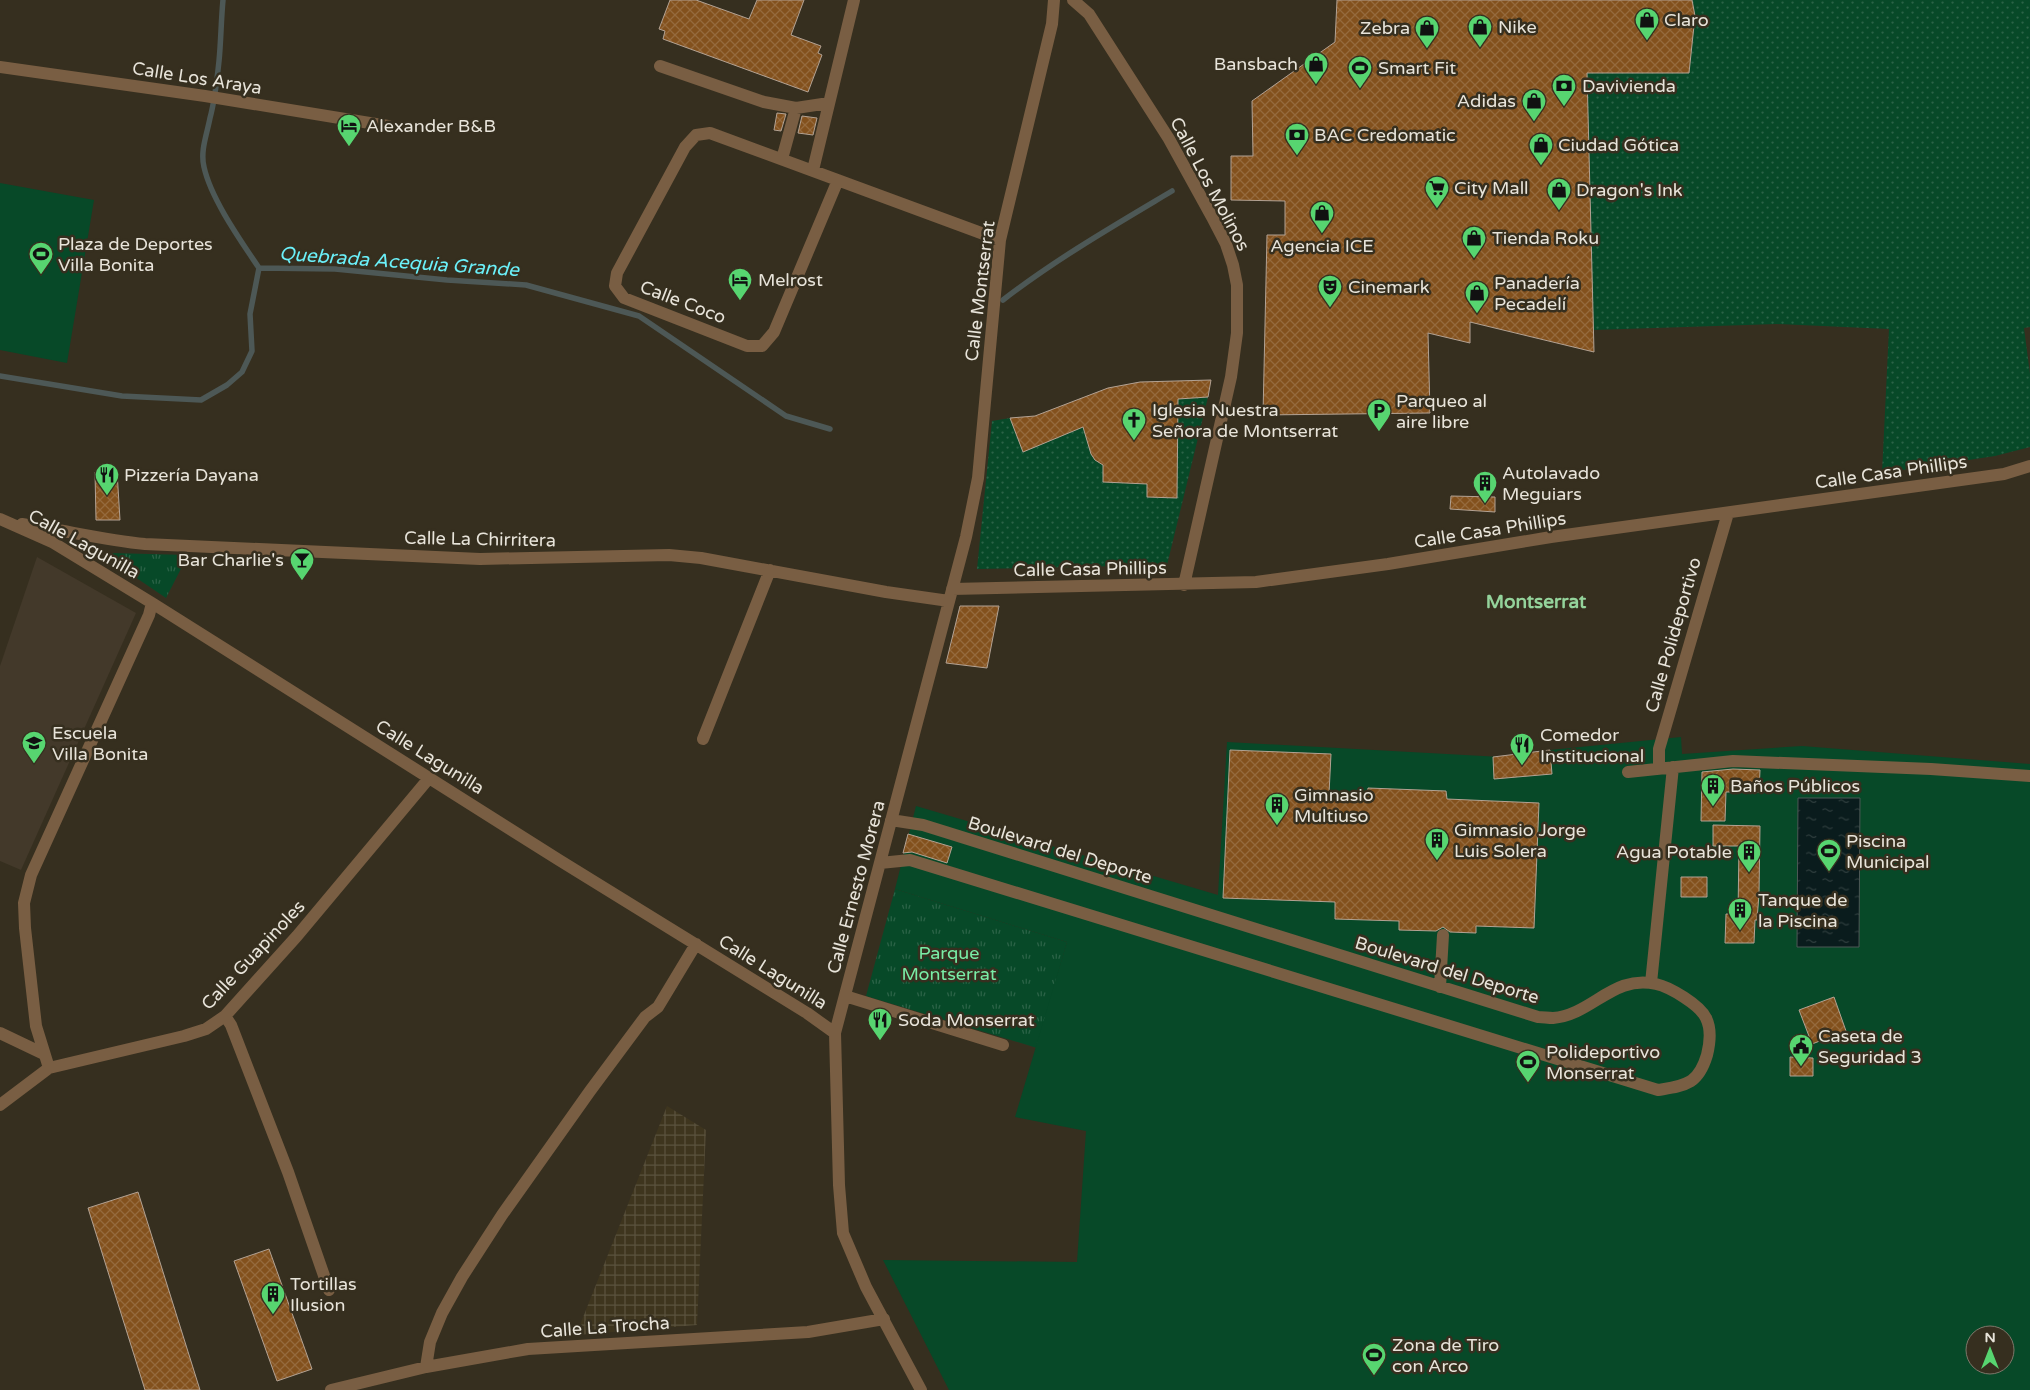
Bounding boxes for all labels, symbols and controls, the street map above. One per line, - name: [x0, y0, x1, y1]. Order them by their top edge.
- shop icon: Claro: [1634, 7, 1660, 41]
- place label: Claro: [1664, 9, 1709, 31]
- shop icon: Nike: [1467, 14, 1493, 48]
- shop icon: Zebra: [1414, 15, 1440, 49]
- place label: Nike: [1498, 16, 1537, 38]
- place label: Zebra: [1360, 17, 1410, 39]
- shop icon: Bansbach: [1303, 51, 1329, 85]
- place label: Bansbach: [1214, 53, 1298, 75]
- sports icon: Smart Fit: [1347, 55, 1373, 89]
- street label: Calle Los Araya: [131, 57, 263, 99]
- place label: Smart Fit: [1378, 57, 1456, 79]
- bank icon: Davivienda: [1551, 73, 1577, 107]
- place label: Davivienda: [1582, 75, 1676, 97]
- shop icon: Adidas: [1521, 88, 1547, 122]
- place label: Adidas: [1457, 90, 1516, 112]
- hotel icon: Alexander B&B: [336, 113, 362, 147]
- street label: Calle Los Molinos: [1165, 113, 1255, 255]
- place label: Alexander B&B: [366, 115, 496, 137]
- bank icon: BAC Credomatic: [1284, 122, 1310, 156]
- place label: BAC Credomatic: [1314, 124, 1456, 146]
- shop icon: Ciudad Gótica: [1528, 132, 1554, 166]
- place label: Ciudad Gótica: [1558, 134, 1679, 156]
- supermarket icon: City Mall: [1424, 175, 1450, 209]
- place label: City Mall: [1454, 177, 1529, 199]
- shop icon: Dragon's Ink: [1546, 177, 1572, 211]
- place label: Dragon's Ink: [1576, 179, 1683, 201]
- shop icon: Agencia ICE: [1309, 200, 1335, 234]
- street label: Calle Montserrat: [960, 219, 1000, 363]
- shop icon: Tienda Roku: [1461, 225, 1487, 259]
- place label: Tienda Roku: [1492, 227, 1599, 249]
- place label: Plaza de Deportes Villa Bonita: [58, 233, 213, 276]
- place label: Agencia ICE: [1270, 235, 1374, 257]
- sports icon: Plaza de Deportes Villa Bonita: [28, 241, 54, 275]
- water label: Quebrada Acequia Grande: [278, 243, 521, 281]
- hotel icon: Melrost: [727, 267, 753, 301]
- place label: Melrost: [758, 269, 823, 291]
- place label: Panadería Pecadelí: [1494, 272, 1580, 315]
- theatre icon: Cinemark: [1317, 274, 1343, 308]
- street label: Calle Coco: [637, 276, 729, 328]
- place label: Cinemark: [1348, 276, 1430, 298]
- shop icon: Panadería Pecadelí: [1464, 280, 1490, 314]
- place label: Parqueo al aire libre: [1396, 390, 1487, 433]
- parking icon: Parqueo al aire libre: [1366, 398, 1392, 432]
- place label: Iglesia Nuestra Señora de Montserrat: [1152, 399, 1338, 442]
- church icon: Iglesia Nuestra Señora de Montserrat: [1121, 407, 1147, 441]
- street label: Calle Casa Phillips: [1814, 450, 1968, 494]
- restaurant icon: Pizzería Dayana: [94, 462, 120, 496]
- place label: Autolavado Meguiars: [1502, 462, 1600, 505]
- place label: Pizzería Dayana: [124, 464, 259, 486]
- building icon: Autolavado Meguiars: [1472, 470, 1498, 504]
- street label: Calle Lagunilla: [25, 504, 143, 584]
- street label: Calle Casa Phillips: [1413, 507, 1567, 553]
- street label: Calle La Chirritera: [404, 527, 556, 551]
- bar icon: Bar Charlie's: [289, 547, 315, 581]
- place label: Bar Charlie's: [178, 549, 284, 571]
- street label: Calle Polideportivo: [1640, 555, 1706, 715]
- street label: Calle Casa Phillips: [1013, 557, 1167, 581]
- district label: Montserrat: [1486, 591, 1587, 613]
- street label: Calle Lagunilla: [372, 715, 488, 799]
- place label: Escuela Villa Bonita: [52, 722, 148, 765]
- place label: Comedor Institucional: [1540, 724, 1644, 767]
- school or university icon: Escuela Villa Bonita: [21, 730, 47, 764]
- restaurant icon: Comedor Institucional: [1509, 732, 1535, 766]
- building icon: Baños Públicos: [1700, 773, 1726, 807]
- place label: Baños Públicos: [1730, 775, 1860, 797]
- place label: Gimnasio Multiuso: [1294, 784, 1374, 827]
- building icon: Gimnasio Multiuso: [1264, 792, 1290, 826]
- street label: Calle Ernesto Morera: [822, 798, 890, 976]
- street label: Boulevard del Deporte: [965, 812, 1155, 888]
- place label: Gimnasio Jorge Luis Solera: [1454, 819, 1586, 862]
- building icon: Gimnasio Jorge Luis Solera: [1424, 827, 1450, 861]
- place label: Piscina Municipal: [1846, 830, 1930, 873]
- sports icon: Piscina Municipal: [1816, 838, 1842, 872]
- building icon: Agua Potable: [1736, 839, 1762, 873]
- place label: Agua Potable: [1616, 841, 1732, 863]
- place label: Tanque de la Piscina: [1758, 889, 1847, 932]
- street label: Calle Guapinoles: [196, 895, 310, 1015]
- building icon: Tanque de la Piscina: [1727, 897, 1753, 931]
- street label: Calle Lagunilla: [715, 930, 831, 1014]
- street label: Boulevard del Deporte: [1352, 932, 1542, 1008]
- park label: Parque Montserrat: [901, 942, 997, 985]
- restaurant icon: Soda Monserrat: [867, 1007, 893, 1041]
- place label: Soda Monserrat: [898, 1009, 1035, 1031]
- place label: Caseta de Seguridad 3: [1818, 1025, 1922, 1068]
- public building icon: Caseta de Seguridad 3: [1788, 1033, 1814, 1067]
- place label: Polideportivo Monserrat: [1546, 1041, 1660, 1084]
- sports icon: Polideportivo Monserrat: [1515, 1049, 1541, 1083]
- place label: Tortillas Ilusion: [290, 1273, 357, 1316]
- building icon: Tortillas Ilusion: [260, 1281, 286, 1315]
- street label: Calle La Trocha: [540, 1312, 670, 1342]
- north arrow: [1965, 1325, 2015, 1375]
- text: N: [1984, 1329, 1996, 1346]
- place label: Zona de Tiro con Arco: [1392, 1334, 1499, 1377]
- sports icon: Zona de Tiro con Arco: [1361, 1342, 1387, 1376]

